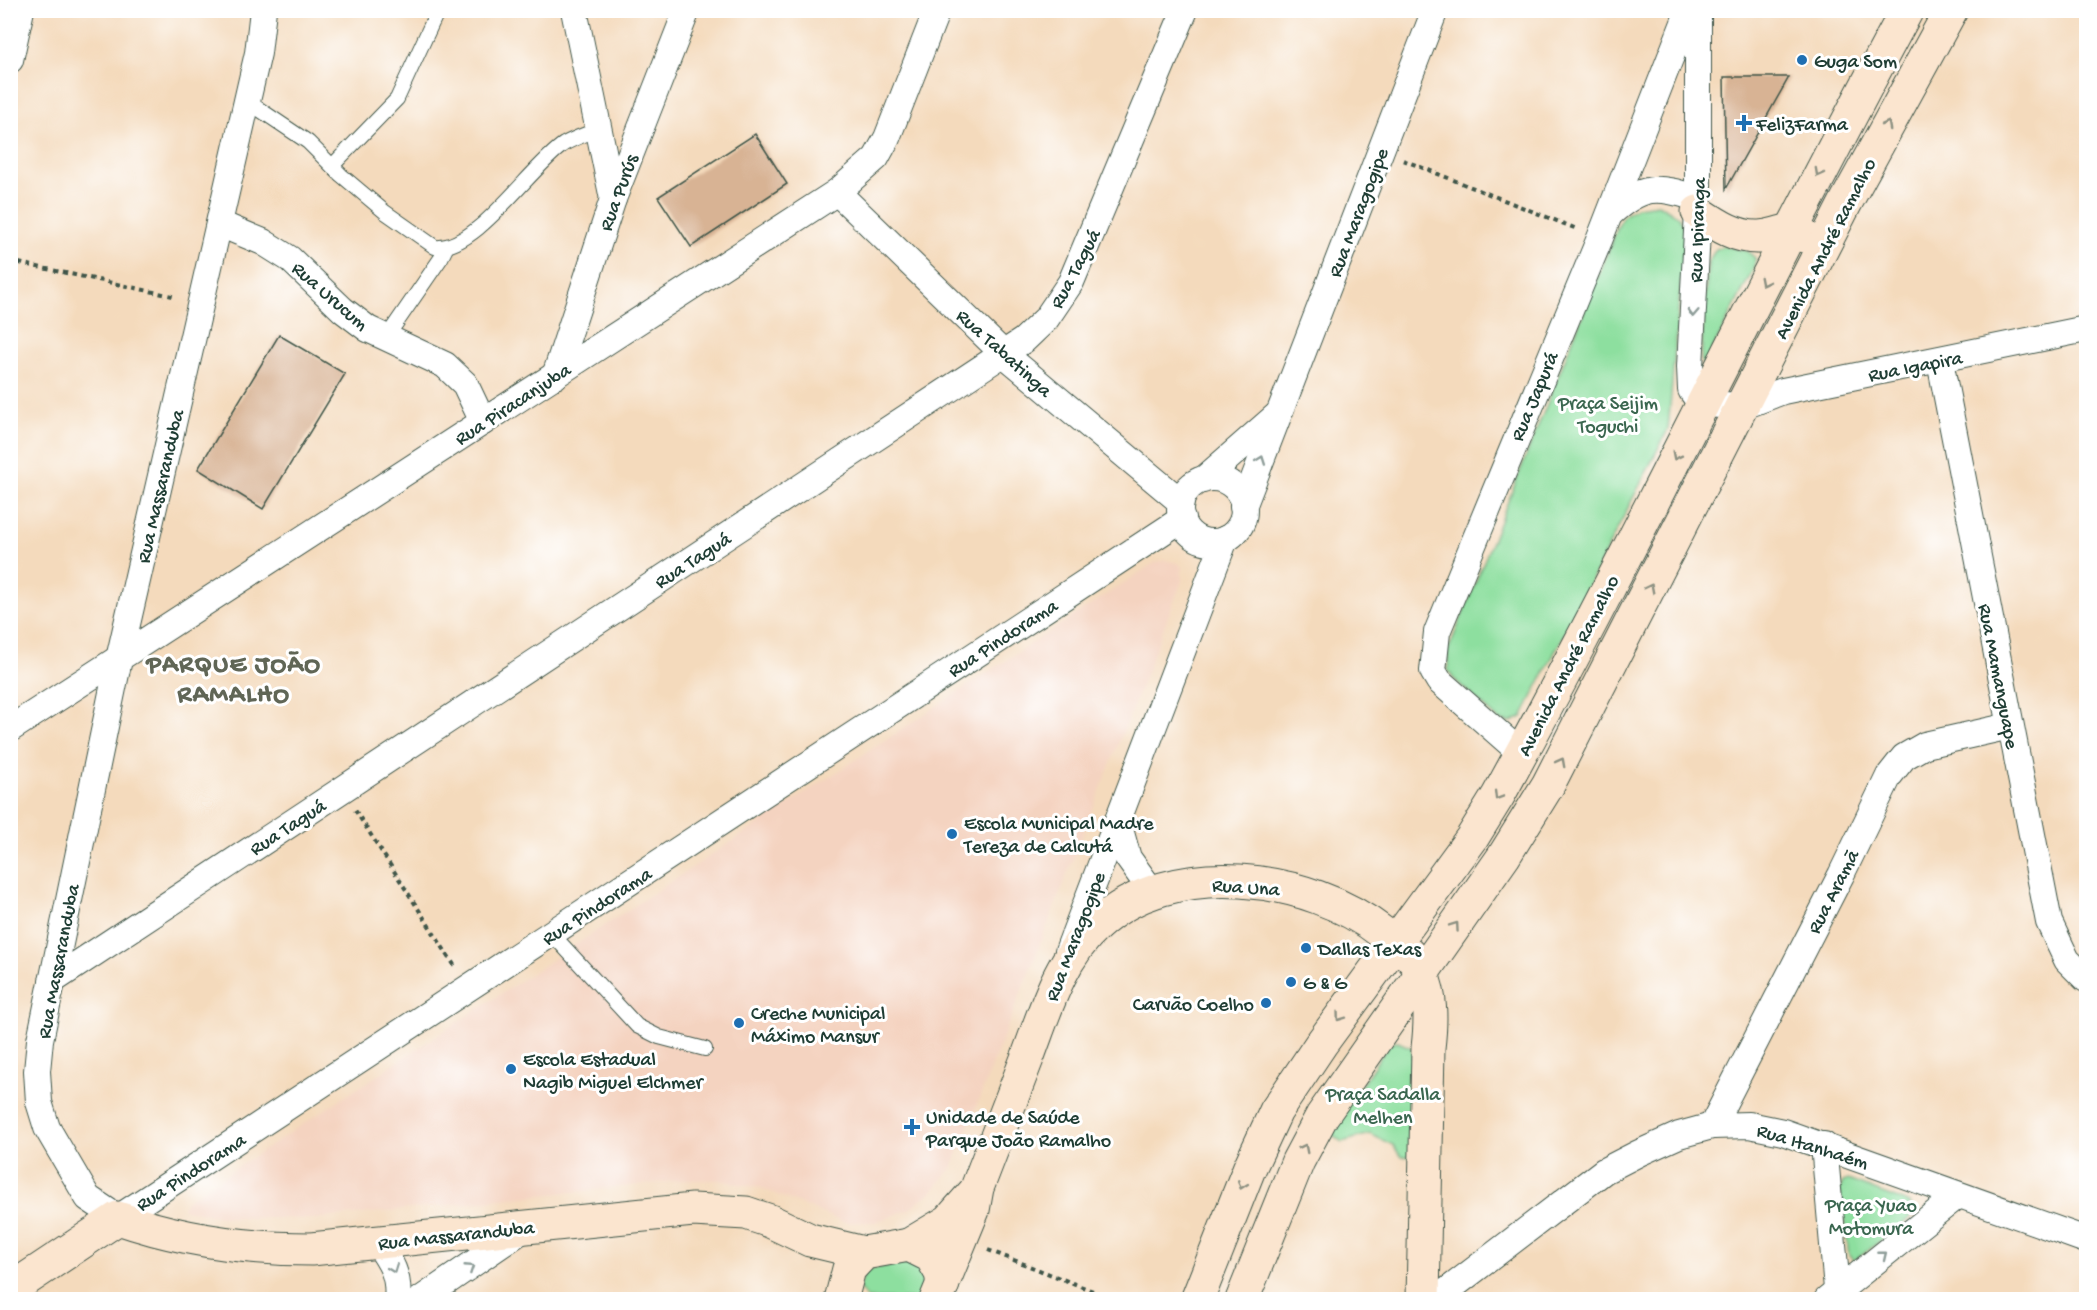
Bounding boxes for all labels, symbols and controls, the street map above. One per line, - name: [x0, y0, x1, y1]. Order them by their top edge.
- place label: Guga Som: [1814, 52, 1897, 75]
- marker: Guga Som: [1795, 53, 1809, 67]
- place label: FelizFarma: [1755, 115, 1849, 138]
- marker: FelizFarma: [1737, 116, 1751, 130]
- one-way arrow: [1880, 121, 1891, 132]
- street label: Rua Maragogipe: [1325, 145, 1396, 281]
- street label: Rua Purús: [596, 151, 645, 235]
- street label: Avenida André Ramalho: [1771, 155, 1883, 344]
- one-way arrow: [1815, 167, 1826, 177]
- street label: Rua Ipiranga: [1686, 176, 1713, 283]
- street label: Rua Taguá: [1047, 225, 1108, 313]
- street label: Rua Urucum: [286, 258, 372, 337]
- one-way arrow: [1759, 275, 1771, 286]
- street label: Rua Tabatinga: [950, 306, 1056, 404]
- one-way arrow: [1686, 308, 1699, 317]
- street label: Rua Japurá: [1507, 348, 1566, 446]
- street label: Rua Igapira: [1867, 348, 1966, 389]
- street label: Rua Piracanjuba: [452, 359, 577, 452]
- park label: Praça Seijim Toguchi: [1557, 394, 1658, 440]
- street label: Rua Massaranduba: [134, 407, 191, 566]
- one-way arrow: [1671, 450, 1683, 461]
- one-way arrow: [1254, 456, 1266, 467]
- street label: Rua Taguá: [651, 528, 737, 595]
- street label: Avenida André Ramalho: [1514, 572, 1626, 761]
- one-way arrow: [1643, 584, 1654, 595]
- street label: Rua Pindorama: [945, 595, 1064, 684]
- street label: Rua Mamanguape: [1971, 602, 2022, 752]
- district label: PARQUE JOÃO RAMALHO: [144, 651, 322, 712]
- one-way arrow: [1554, 757, 1565, 768]
- one-way arrow: [1494, 790, 1505, 800]
- street label: Rua Taguá: [246, 795, 332, 862]
- place label: Escola Municipal Madre Tereza de Calcutá: [963, 814, 1154, 860]
- marker: Escola Municipal Madre Tereza de Calcutá: [945, 827, 959, 841]
- street label: Rua Aramã: [1804, 846, 1866, 938]
- street label: Rua Pindorama: [539, 863, 658, 952]
- street label: Rua Maragogipe: [1042, 869, 1113, 1005]
- street label: Rua Una: [1211, 876, 1281, 903]
- street label: Rua Massaranduba: [34, 882, 87, 1041]
- one-way arrow: [1448, 921, 1459, 932]
- place label: Dallas Texas: [1316, 940, 1422, 963]
- marker: Dallas Texas: [1299, 941, 1313, 955]
- place label: G & G: [1303, 974, 1348, 997]
- marker: G & G: [1284, 975, 1298, 989]
- place label: Carvão Coelho: [1133, 995, 1254, 1018]
- marker: Carvão Coelho: [1259, 996, 1273, 1010]
- place label: Creche Municipal Máximo Mansur: [751, 1004, 885, 1050]
- one-way arrow: [1337, 1010, 1348, 1021]
- marker: Creche Municipal Máximo Mansur: [732, 1016, 746, 1030]
- place label: Escola Estadual Nagib Miguel Elchmer: [523, 1050, 705, 1096]
- marker: Escola Estadual Nagib Miguel Elchmer: [504, 1062, 518, 1076]
- park label: Praça Sadalla Melhen: [1325, 1085, 1441, 1131]
- place label: Unidade de Saúde Parque João Ramalho: [925, 1108, 1111, 1154]
- marker: Unidade de Saúde Parque João Ramalho: [903, 1118, 921, 1136]
- street label: Rua Itanhaém: [1753, 1120, 1871, 1176]
- street label: Rua Pindorama: [133, 1129, 252, 1218]
- one-way arrow: [1297, 1144, 1309, 1155]
- one-way arrow: [1237, 1179, 1250, 1189]
- park label: Praça Yuao Motomura: [1824, 1196, 1917, 1242]
- street label: Rua Massaranduba: [377, 1218, 537, 1257]
- one-way arrow: [1876, 1252, 1887, 1263]
- one-way arrow: [385, 1263, 398, 1273]
- one-way arrow: [463, 1264, 474, 1275]

